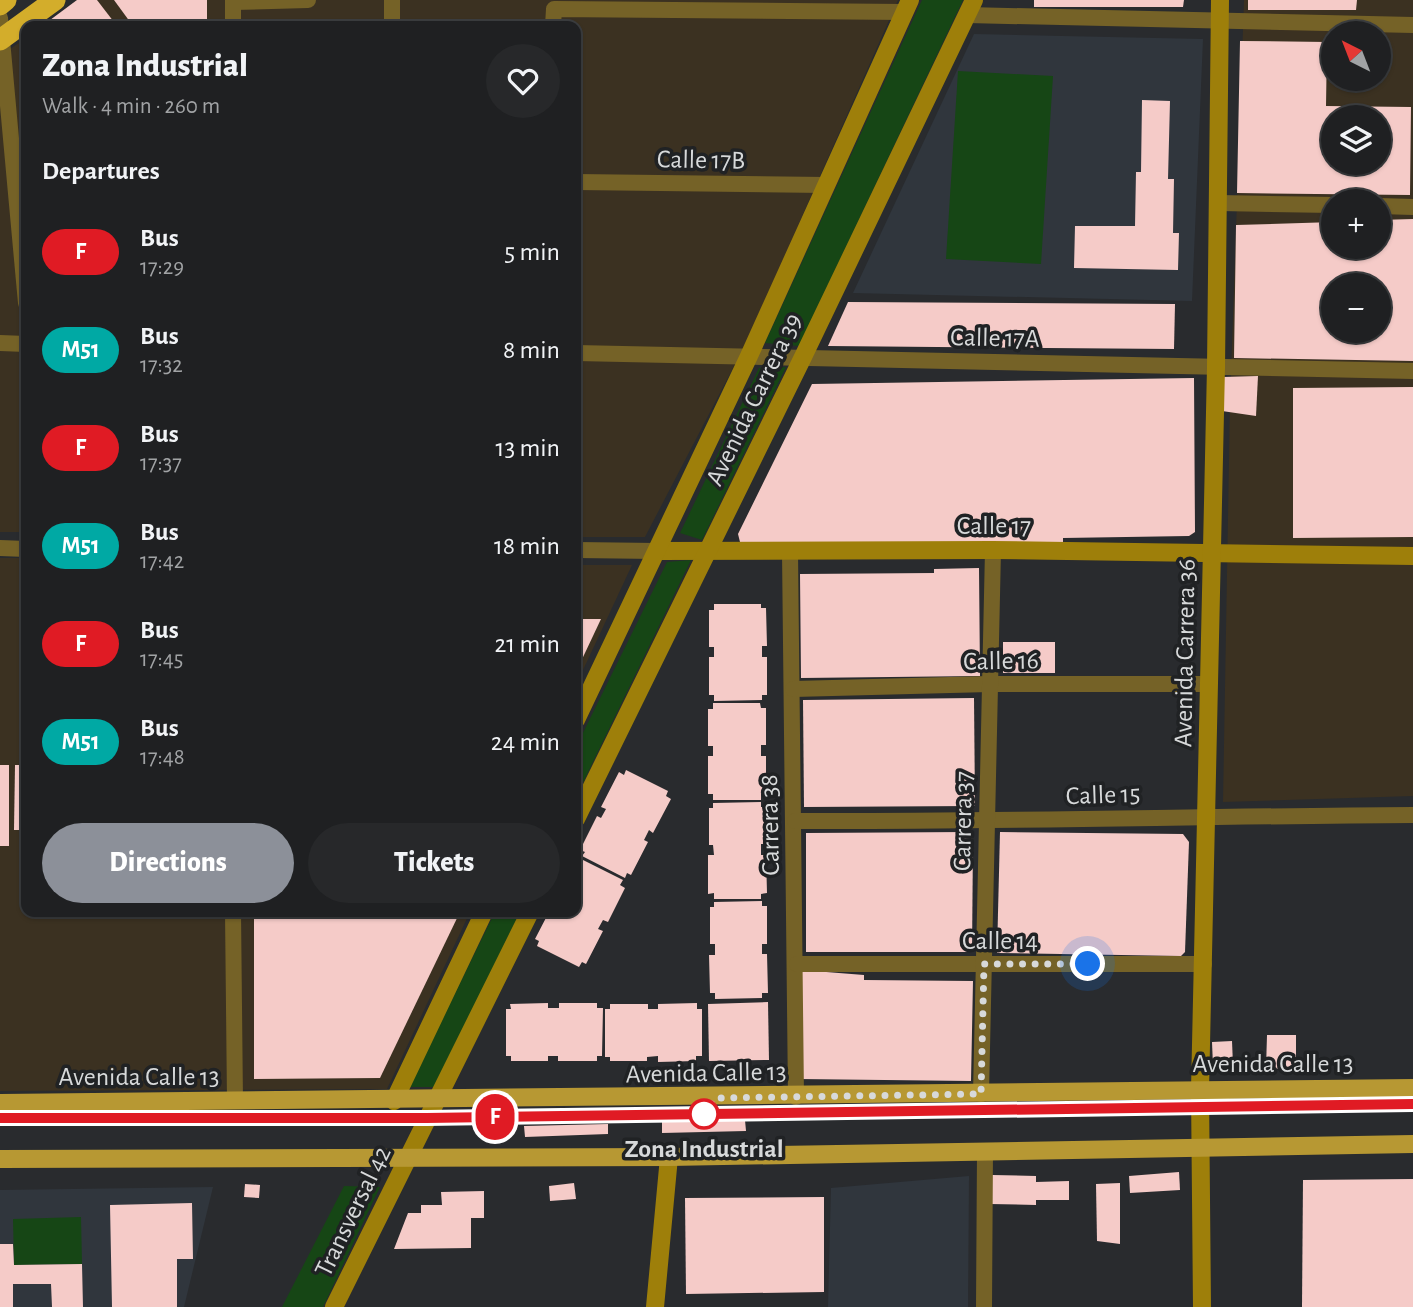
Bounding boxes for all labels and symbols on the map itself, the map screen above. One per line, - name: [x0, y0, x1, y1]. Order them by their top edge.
- north arrow: [1321, 21, 1391, 91]
- street label: Calle 17B: [657, 146, 745, 174]
- street label: Avenida Carrera 39: [701, 309, 807, 490]
- street label: Calle 17A: [950, 324, 1040, 352]
- street label: Calle 17: [957, 513, 1031, 539]
- street label: Avenida Carrera 36: [1170, 559, 1200, 747]
- street label: Calle 16: [963, 647, 1039, 675]
- street label: Carrera 37: [949, 771, 977, 871]
- street label: Carrera 38: [756, 774, 784, 876]
- street label: Calle 15: [1065, 781, 1141, 809]
- street label: Calle 14: [962, 928, 1038, 954]
- your location: [1070, 946, 1105, 981]
- street label: Avenida Calle 13: [1193, 1051, 1353, 1077]
- street label: Avenida Calle 13: [625, 1059, 787, 1087]
- street label: Avenida Calle 13: [59, 1064, 219, 1090]
- line badge: F: [472, 1094, 518, 1140]
- marker: Zona Industrial: [689, 1099, 719, 1129]
- place label: Zona Industrial: [624, 1136, 784, 1162]
- street label: Transversal 42: [310, 1142, 396, 1281]

